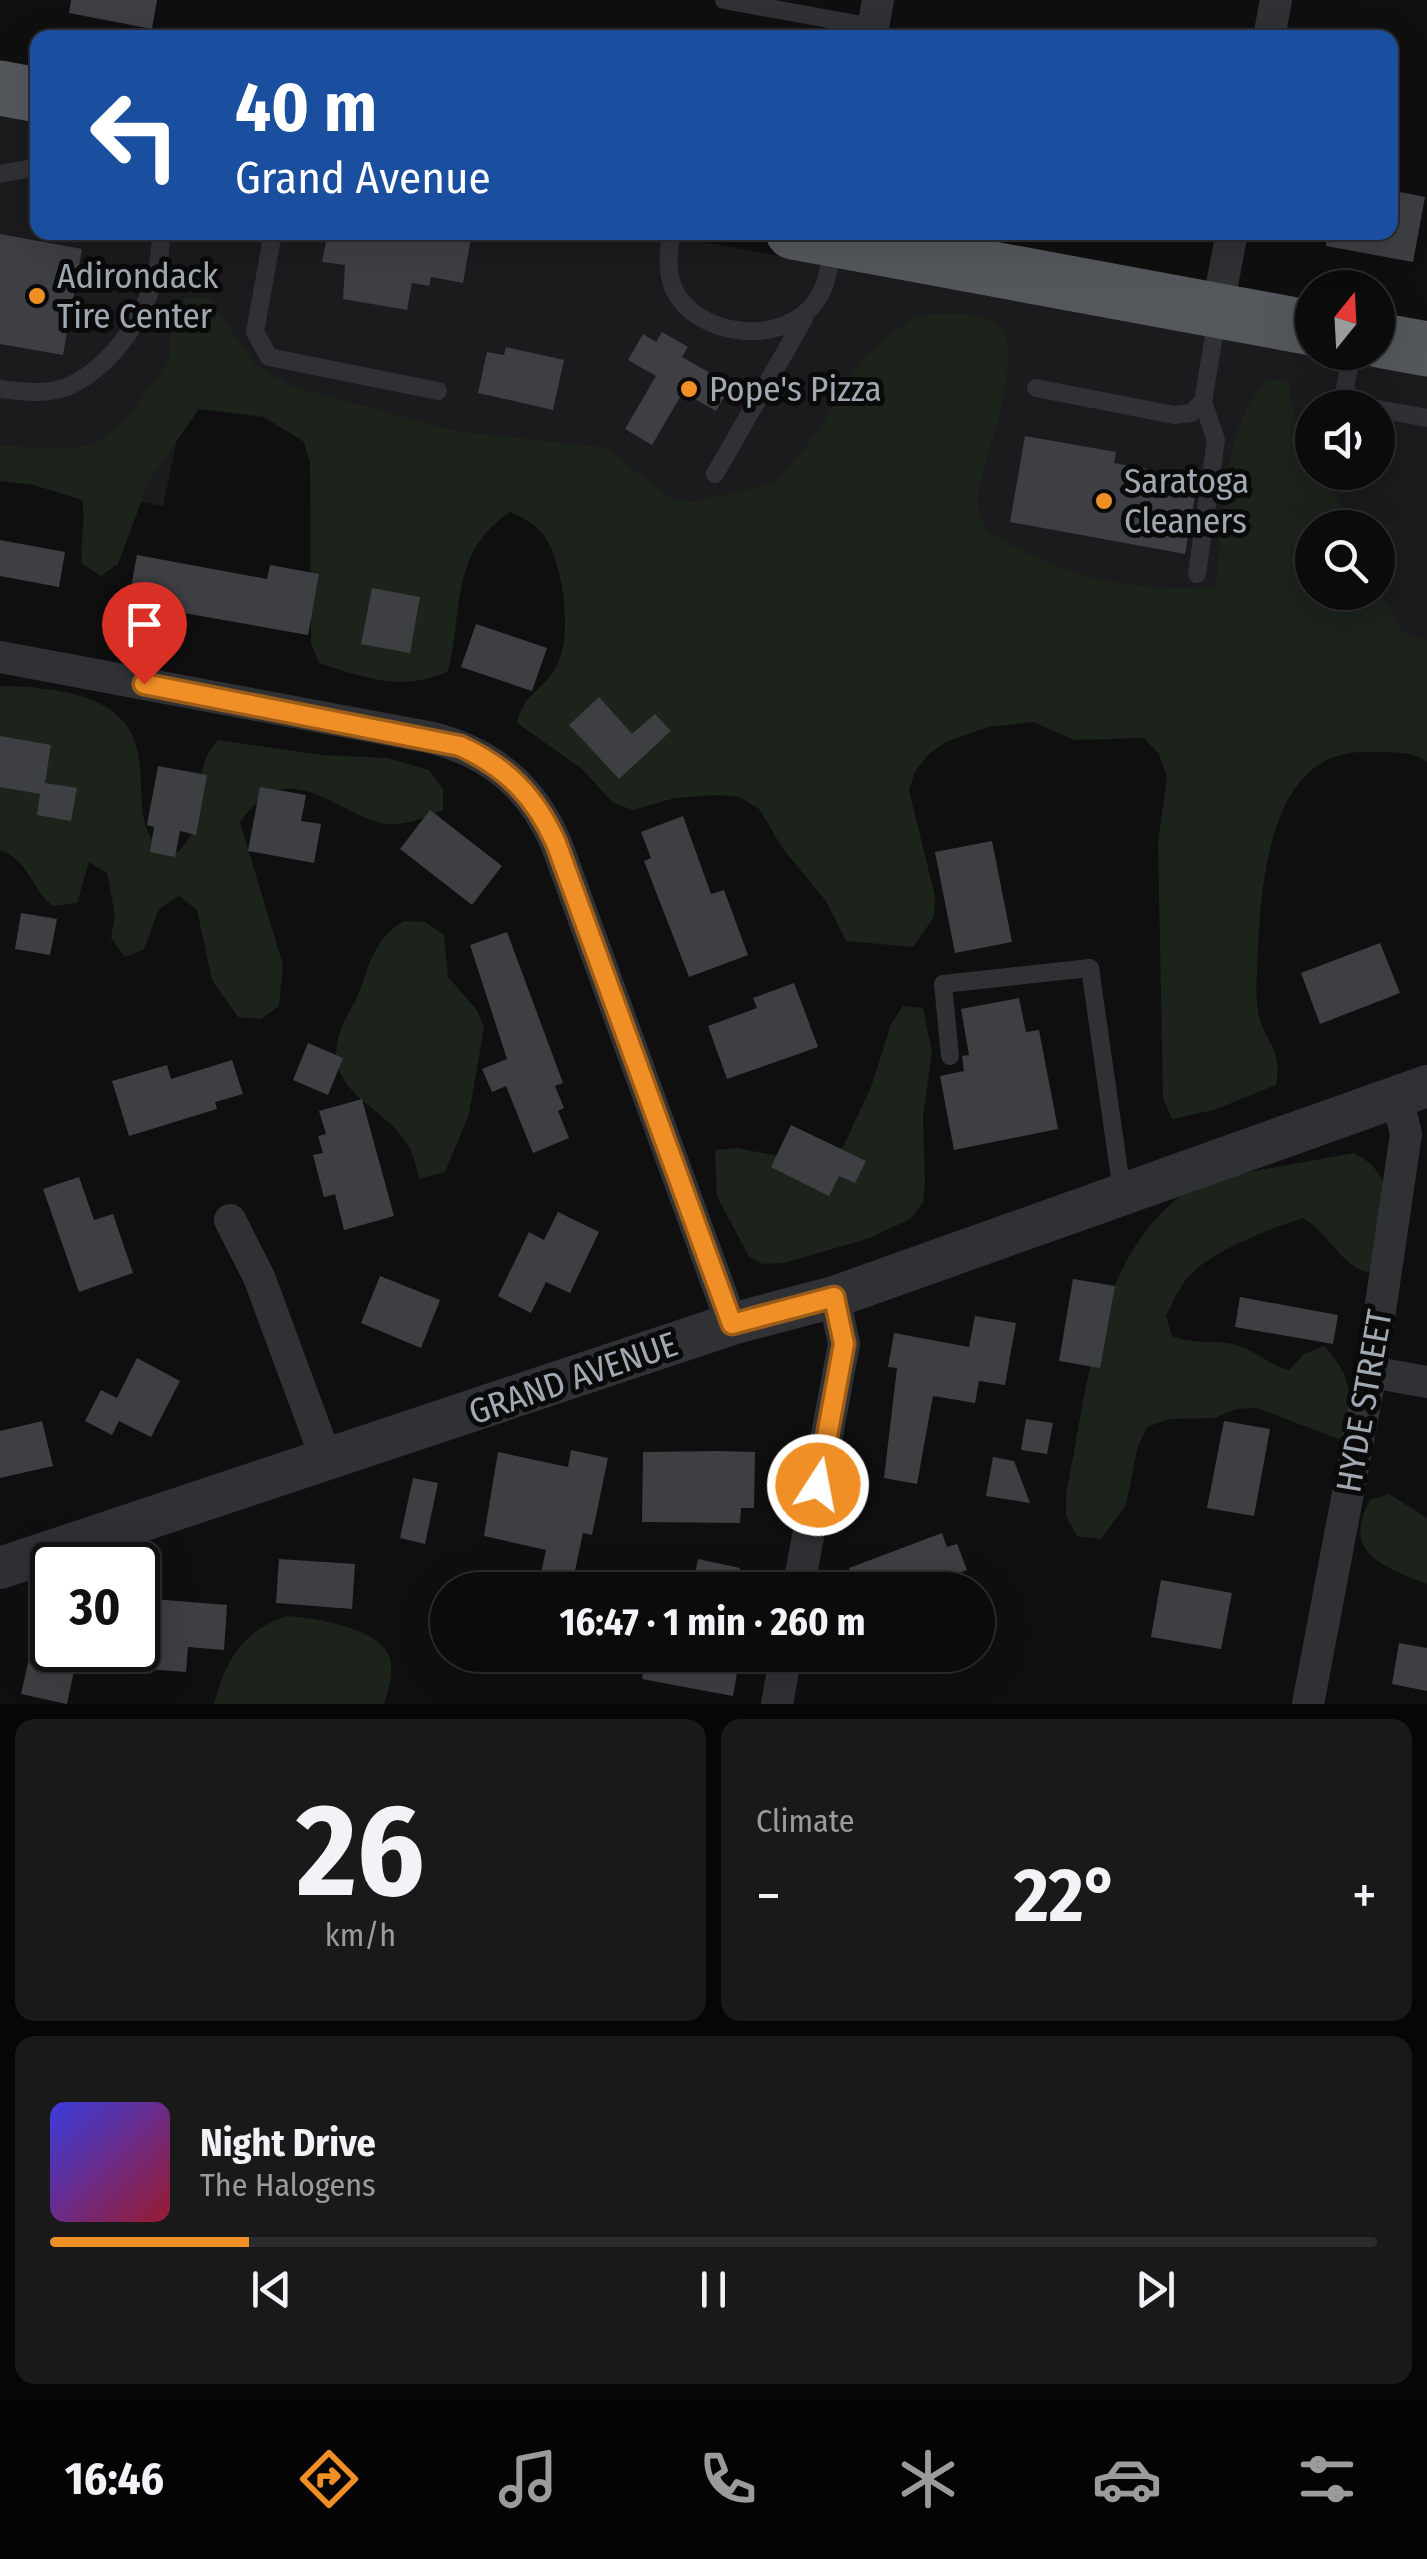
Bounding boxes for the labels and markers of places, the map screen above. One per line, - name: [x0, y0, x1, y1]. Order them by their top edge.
- place label: Adirondack Tire Center: [57, 255, 219, 337]
- marker: Adirondack Tire Center: [26, 285, 48, 307]
- place label: Pope's Pizza: [709, 368, 882, 410]
- marker: Pope's Pizza: [678, 378, 700, 400]
- place label: Saratoga Cleaners: [1124, 460, 1249, 542]
- marker: Saratoga Cleaners: [1093, 490, 1115, 512]
- pin: [102, 582, 187, 685]

